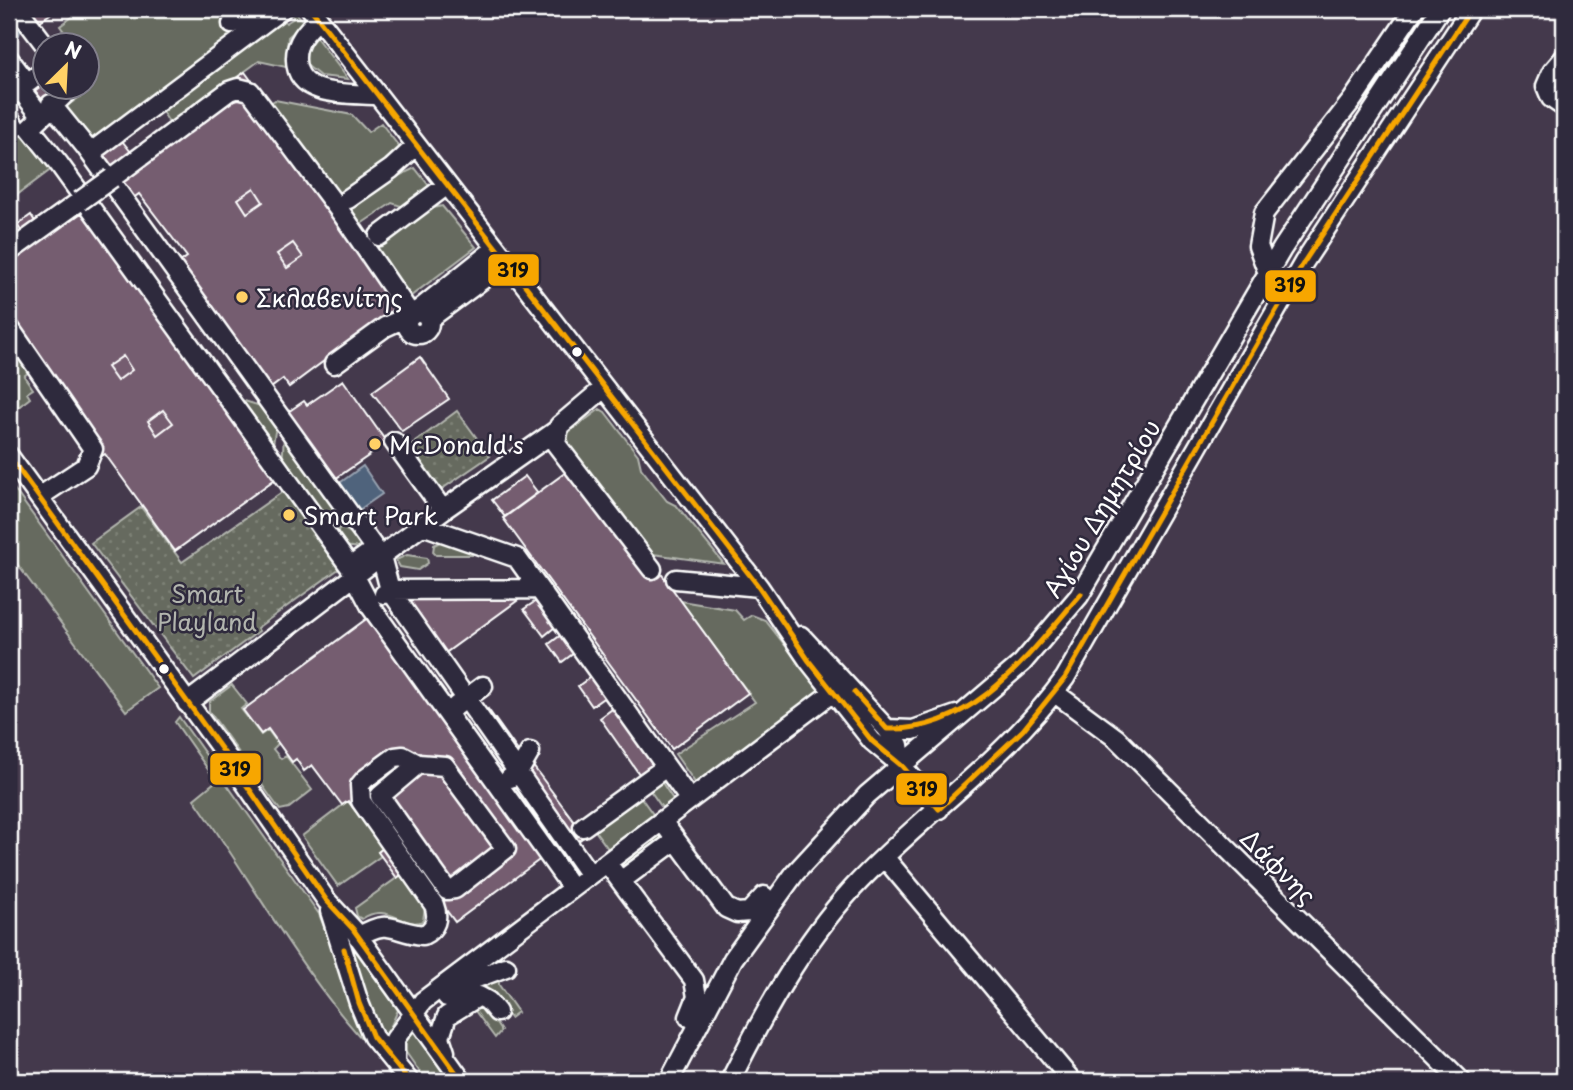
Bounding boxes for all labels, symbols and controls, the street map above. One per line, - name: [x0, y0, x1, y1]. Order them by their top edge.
- north arrow: [32, 32, 102, 102]
- text: N: [61, 34, 86, 65]
- line badge: 319: [487, 253, 540, 287]
- text: 319: [497, 255, 529, 283]
- line badge: 319: [1264, 269, 1317, 303]
- text: 319: [1274, 270, 1306, 298]
- place label: Σκλαβενίτης: [256, 279, 403, 315]
- marker: Σκλαβενίτης: [234, 289, 250, 305]
- unlabelled marker: [570, 345, 584, 359]
- street label: Αγίου Δημητρίου: [1034, 412, 1168, 604]
- place label: McDonald's: [389, 426, 524, 462]
- marker: McDonald's: [367, 436, 383, 452]
- place label: Smart Park: [303, 497, 438, 533]
- marker: Smart Park: [281, 507, 297, 523]
- park label: Smart Playland: [157, 575, 257, 639]
- unlabelled marker: [157, 662, 171, 676]
- line badge: 319: [209, 752, 262, 786]
- text: 319: [219, 754, 251, 782]
- line badge: 319: [895, 772, 948, 806]
- text: 319: [906, 774, 938, 802]
- street label: Δάφνης: [1233, 820, 1325, 912]

